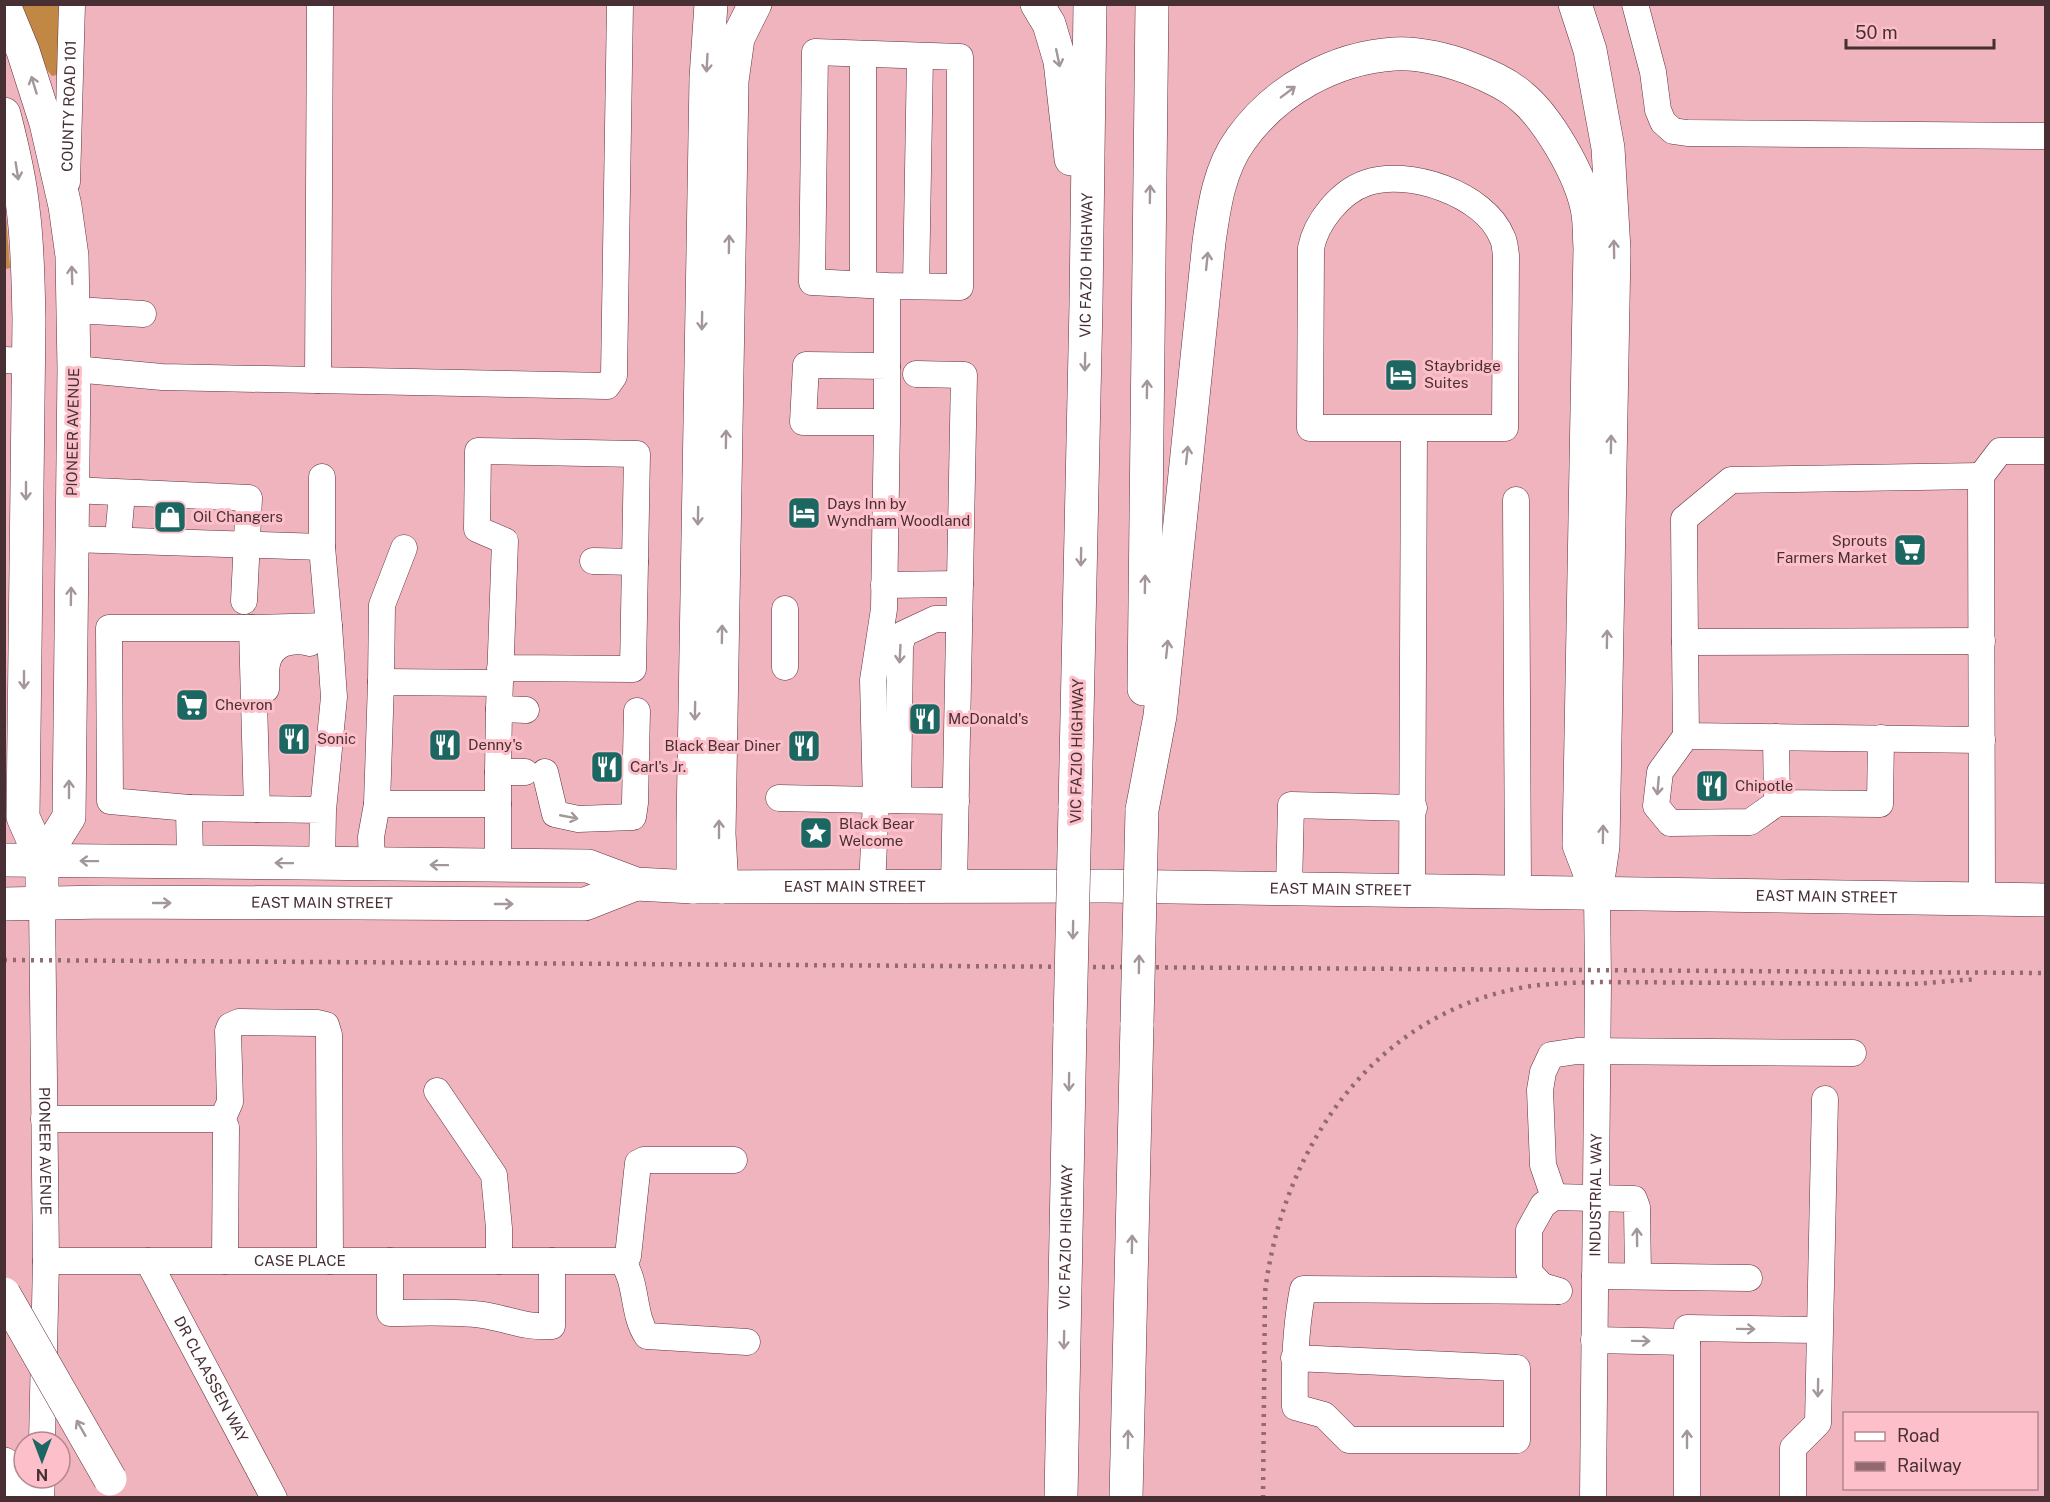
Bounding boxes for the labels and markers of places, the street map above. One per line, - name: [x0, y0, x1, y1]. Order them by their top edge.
- hotel icon: Staybridge Suites: [1383, 357, 1419, 393]
- place label: Staybridge Suites: [1424, 357, 1501, 391]
- hotel icon: Days Inn by Wyndham Woodland: [786, 495, 822, 531]
- place label: Days Inn by Wyndham Woodland: [827, 495, 970, 529]
- shop icon: Oil Changers: [152, 499, 188, 535]
- place label: Oil Changers: [193, 508, 283, 525]
- place label: Sprouts Farmers Market: [1776, 532, 1887, 566]
- supermarket icon: Sprouts Farmers Market: [1892, 532, 1928, 568]
- supermarket icon: Chevron: [174, 687, 210, 723]
- place label: Chevron: [215, 696, 273, 713]
- restaurant icon: McDonald's: [907, 701, 943, 737]
- place label: McDonald's: [948, 710, 1028, 727]
- restaurant icon: Sonic: [276, 721, 312, 757]
- restaurant icon: Denny's: [427, 727, 463, 763]
- restaurant icon: Black Bear Diner: [786, 728, 822, 764]
- place label: Sonic: [317, 730, 356, 747]
- place label: Denny's: [468, 736, 522, 753]
- place label: Black Bear Diner: [665, 737, 781, 754]
- restaurant icon: Carl's Jr.: [589, 749, 625, 785]
- place label: Carl's Jr.: [630, 758, 686, 775]
- restaurant icon: Chipotle: [1694, 768, 1730, 804]
- place label: Chipotle: [1735, 777, 1793, 794]
- place icon: Black Bear Welcome: [798, 815, 834, 851]
- place label: Black Bear Welcome: [839, 815, 915, 849]

